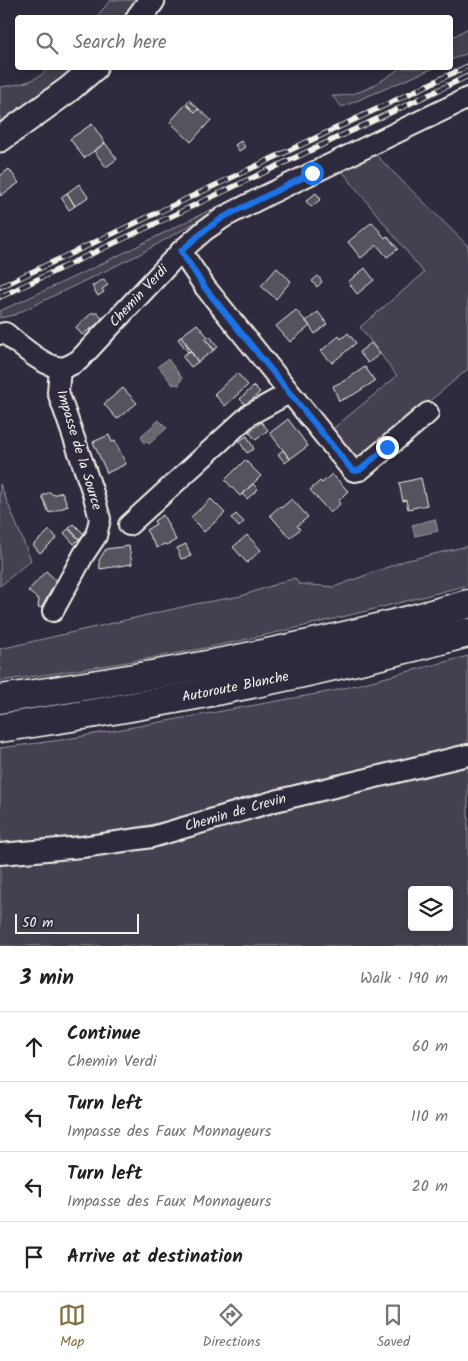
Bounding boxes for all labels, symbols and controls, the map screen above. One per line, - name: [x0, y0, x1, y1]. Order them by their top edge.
- search box: [15, 15, 453, 70]
- text: Search here: [73, 28, 167, 58]
- icon: search: [33, 29, 61, 57]
- route start: [301, 162, 324, 185]
- street label: Chemin Verdi: [104, 259, 174, 332]
- street label: Impasse de la Source: [50, 387, 108, 514]
- route end: [376, 436, 399, 459]
- street label: Autoroute Blanche: [180, 665, 292, 708]
- street label: Chemin de Crevin: [182, 788, 288, 838]
- map controls: [408, 886, 453, 931]
- button: layers: [408, 886, 453, 931]
- scale bar: [15, 911, 139, 934]
- text: 50 m: [22, 912, 53, 934]
- text: 3 min: [20, 962, 74, 995]
- text: Walk · 190 m: [360, 966, 448, 991]
- text: Continue: [67, 1019, 140, 1049]
- icon: ahead: [20, 1033, 48, 1061]
- text: 60 m: [412, 1034, 448, 1059]
- text: Chemin Verdi: [67, 1049, 157, 1074]
- text: Turn left: [67, 1089, 142, 1119]
- icon: left: [20, 1103, 48, 1131]
- text: 110 m: [411, 1104, 448, 1129]
- text: Impasse des Faux Monnayeurs: [67, 1119, 271, 1144]
- text: Turn left: [67, 1159, 142, 1189]
- icon: left: [20, 1173, 48, 1201]
- text: 20 m: [412, 1174, 448, 1199]
- text: Impasse des Faux Monnayeurs: [67, 1189, 271, 1214]
- text: Arrive at destination: [67, 1242, 243, 1272]
- icon: arrive: [20, 1243, 48, 1271]
- tab: Map: [58, 1301, 86, 1353]
- tab: Directions: [202, 1301, 260, 1353]
- tab: Saved: [377, 1301, 410, 1353]

